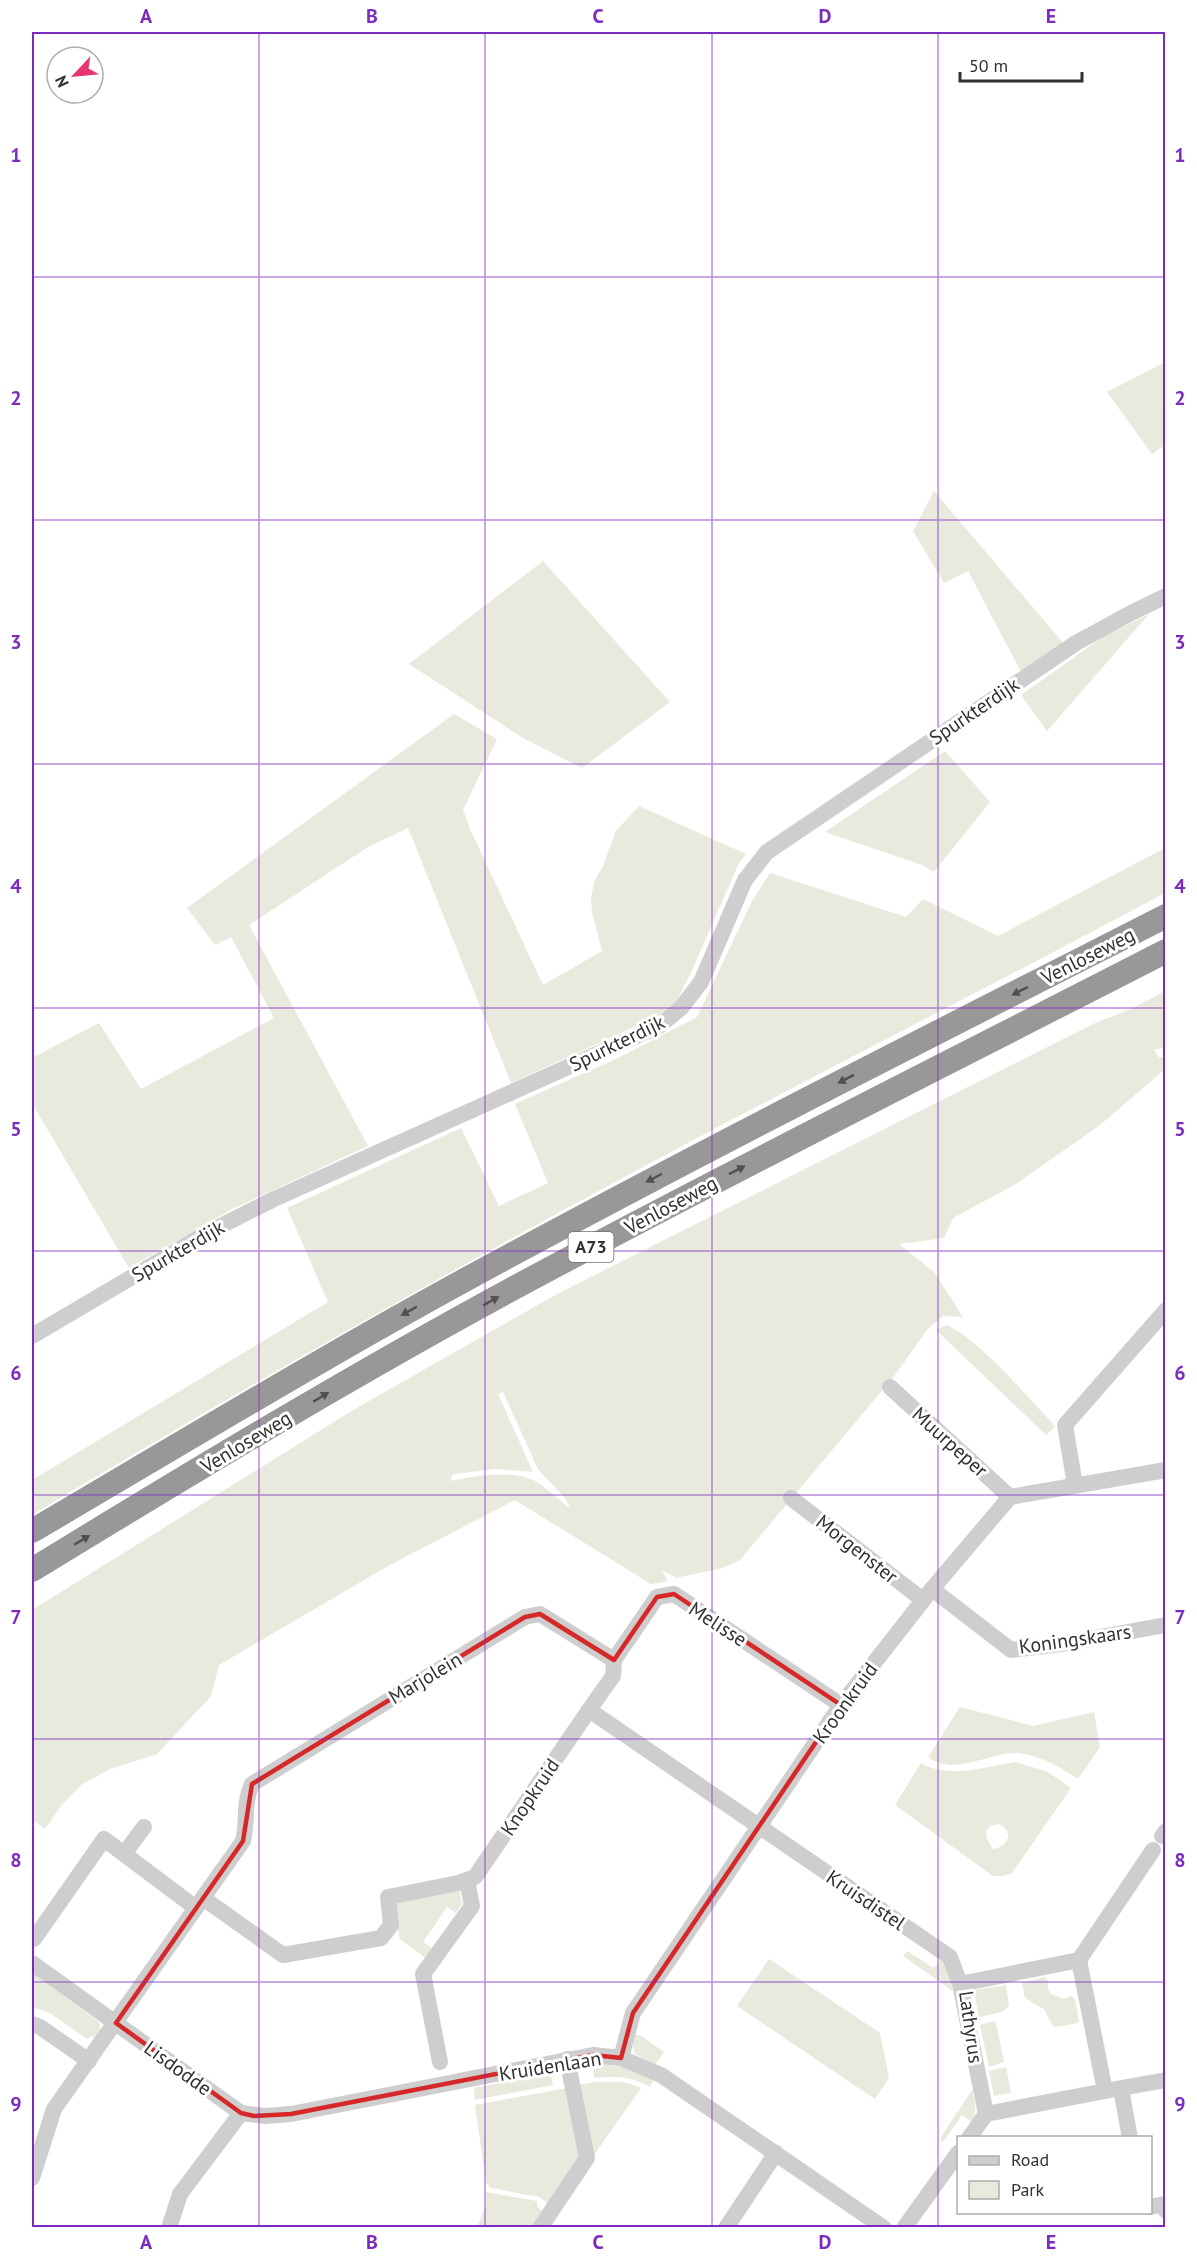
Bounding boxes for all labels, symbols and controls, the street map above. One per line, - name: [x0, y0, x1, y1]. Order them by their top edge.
- text: A: [140, 3, 153, 29]
- text: B: [366, 3, 378, 29]
- text: C: [592, 3, 604, 29]
- text: D: [819, 3, 832, 29]
- text: E: [1046, 3, 1056, 29]
- north arrow: [45, 45, 105, 105]
- scale bar: [960, 45, 1082, 83]
- text: 50 m: [969, 54, 1008, 77]
- text: N: [50, 72, 73, 91]
- text: 1: [10, 142, 22, 168]
- text: 1: [1174, 142, 1186, 168]
- text: 2: [10, 385, 22, 411]
- text: 2: [1174, 385, 1186, 411]
- text: 3: [10, 629, 22, 655]
- text: 3: [1174, 629, 1186, 655]
- street label: Spurkterdijk: [924, 671, 1024, 751]
- text: 4: [10, 873, 22, 899]
- text: 4: [1174, 873, 1186, 899]
- street label: Venloseweg: [1036, 921, 1139, 991]
- one-way arrow: [1011, 985, 1029, 995]
- street label: Spurkterdijk: [565, 1009, 669, 1077]
- one-way arrow: [838, 1074, 855, 1084]
- text: 5: [10, 1116, 22, 1142]
- text: 5: [1174, 1116, 1186, 1142]
- one-way arrow: [729, 1165, 746, 1175]
- street label: Venloseweg: [619, 1170, 722, 1241]
- one-way arrow: [645, 1173, 662, 1183]
- street label: Spurkterdijk: [127, 1214, 230, 1288]
- road number: A73: [568, 1232, 614, 1262]
- one-way arrow: [483, 1296, 500, 1306]
- one-way arrow: [401, 1306, 417, 1317]
- text: 6: [10, 1360, 22, 1386]
- text: 6: [1174, 1360, 1186, 1386]
- one-way arrow: [313, 1392, 330, 1402]
- street label: Muurpeper: [907, 1401, 993, 1483]
- street label: Venloseweg: [195, 1405, 296, 1480]
- street label: Morgenster: [811, 1509, 903, 1589]
- one-way arrow: [74, 1535, 91, 1545]
- street label: Melisse: [684, 1596, 752, 1652]
- text: 7: [10, 1604, 22, 1630]
- text: 7: [1174, 1604, 1186, 1630]
- street label: Koningskaars: [1017, 1618, 1133, 1660]
- street label: Marjolein: [384, 1646, 466, 1710]
- street label: Kroonkruid: [807, 1657, 883, 1749]
- street label: Knopkruid: [495, 1753, 565, 1841]
- text: 8: [10, 1847, 22, 1873]
- text: 8: [1174, 1847, 1186, 1873]
- street label: Kruisdistel: [821, 1864, 911, 1936]
- street label: Lathyrus: [953, 1989, 989, 2065]
- street label: Lisdodde: [139, 2035, 217, 2101]
- street label: Kruidenlaan: [497, 2045, 603, 2087]
- text: 9: [10, 2091, 22, 2117]
- text: 9: [1174, 2091, 1186, 2117]
- legend: [957, 2136, 1152, 2214]
- text: Road: [1011, 2148, 1049, 2171]
- text: Park: [1011, 2178, 1044, 2201]
- text: A: [140, 2229, 153, 2255]
- text: B: [366, 2229, 378, 2255]
- text: C: [592, 2229, 604, 2255]
- text: D: [819, 2229, 832, 2255]
- text: E: [1046, 2229, 1056, 2255]

